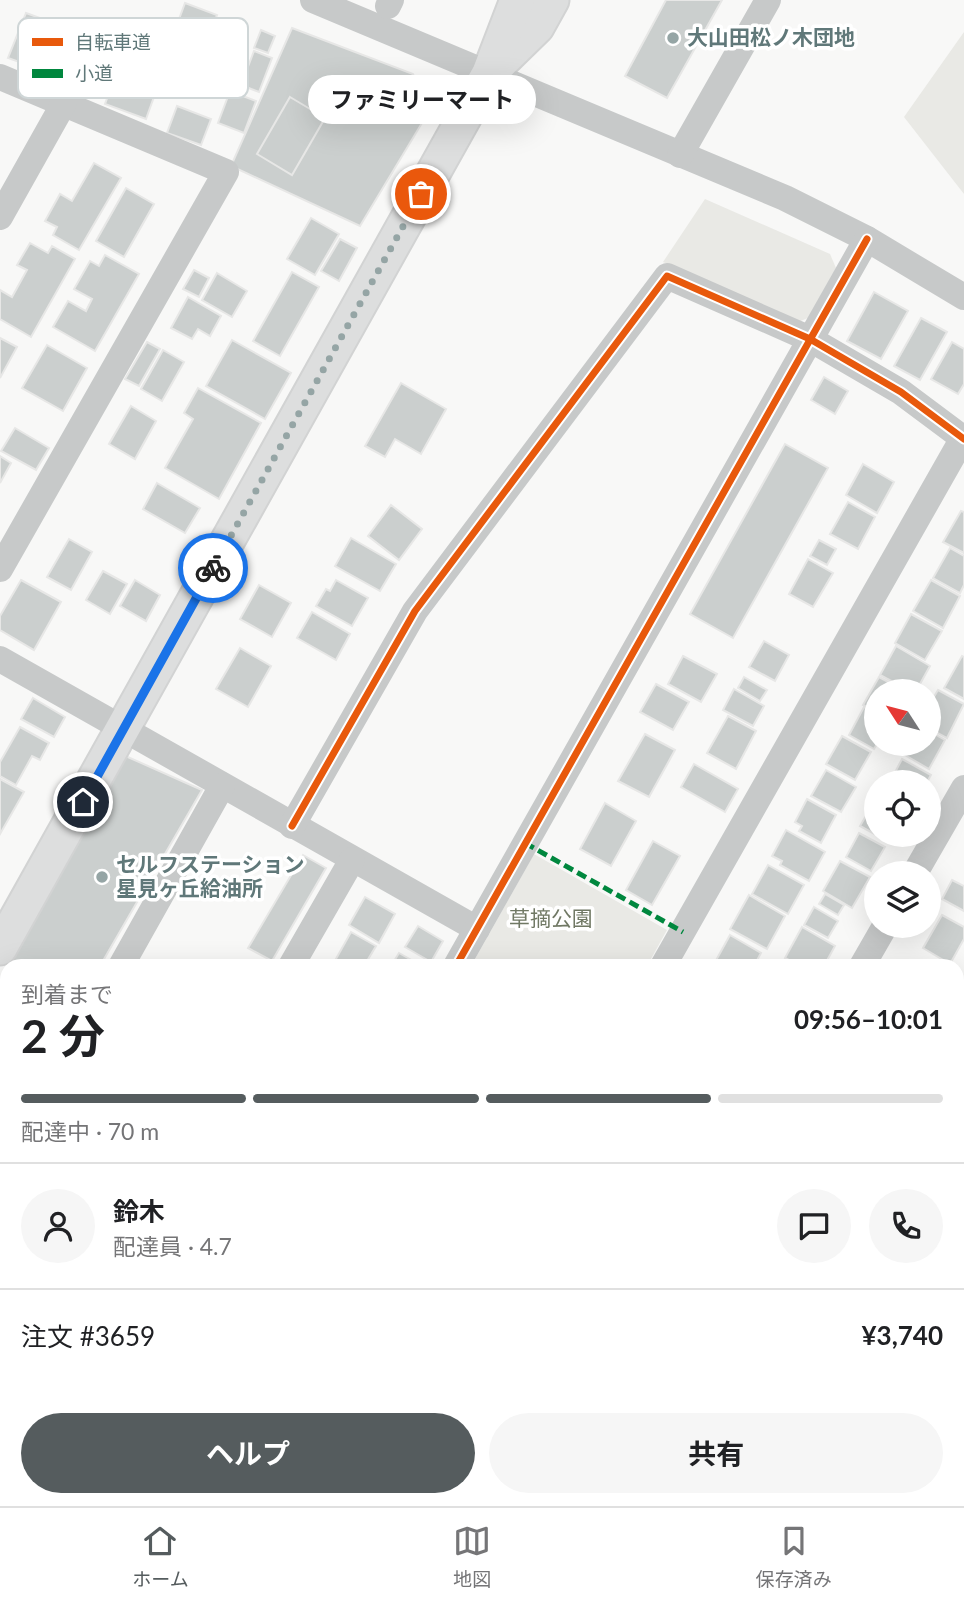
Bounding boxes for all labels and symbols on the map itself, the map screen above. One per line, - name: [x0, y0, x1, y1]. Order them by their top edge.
- legend: [18, 18, 248, 98]
- place label: 大山田松ノ木団地: [687, 24, 855, 49]
- text: 自転車道: [75, 30, 151, 53]
- marker: 大山田松ノ木団地: [665, 30, 681, 46]
- text: 小道: [75, 61, 113, 84]
- callout: ファミリーマート: [307, 75, 535, 124]
- pin: [391, 164, 451, 224]
- courier: [178, 533, 248, 603]
- north arrow: [864, 679, 942, 756]
- pin: [53, 772, 113, 832]
- place label: セルフステーション 星見ヶ丘給油所: [116, 851, 305, 900]
- marker: セルフステーション 星見ヶ丘給油所: [94, 869, 110, 885]
- park label: 草摘公園: [509, 905, 593, 930]

